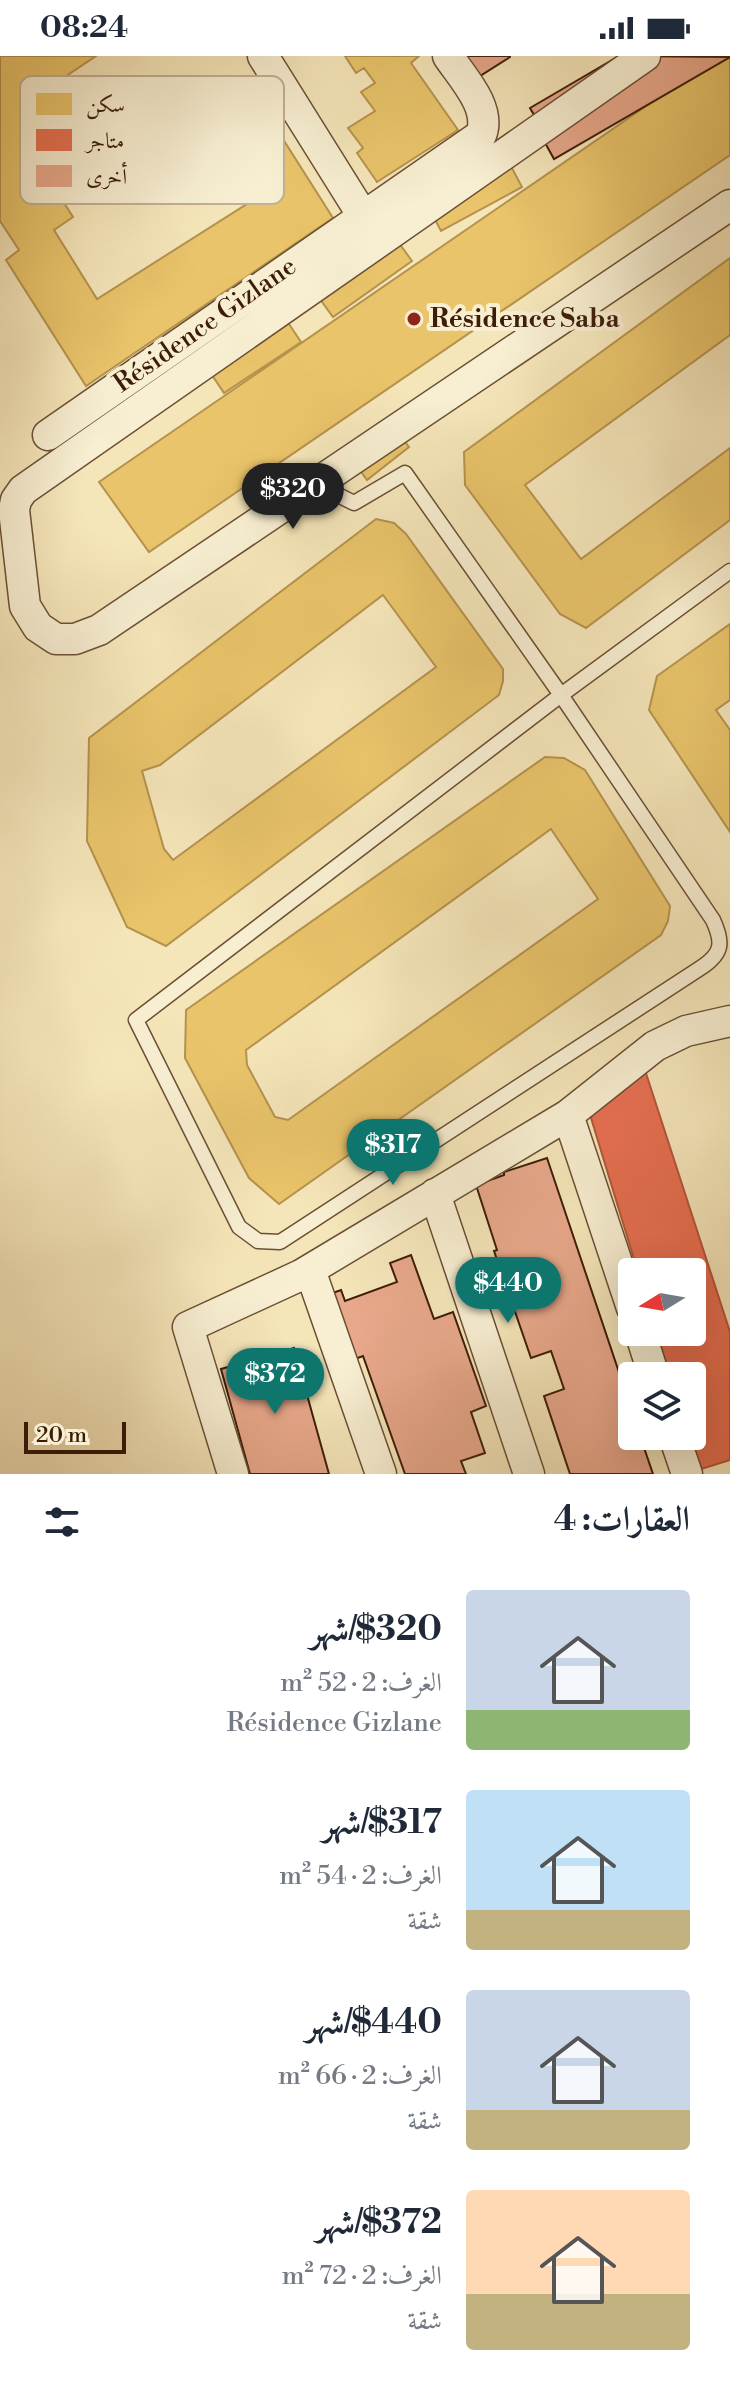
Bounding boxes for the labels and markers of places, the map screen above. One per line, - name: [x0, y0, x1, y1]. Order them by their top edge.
- place label: Résidence Saba: [430, 303, 620, 335]
- marker: Résidence Saba: [405, 310, 423, 328]
- pin: $320: [246, 463, 340, 531]
- pin: $317: [346, 1119, 440, 1187]
- pin: $440: [461, 1257, 555, 1325]
- pin: $372: [228, 1348, 322, 1416]

